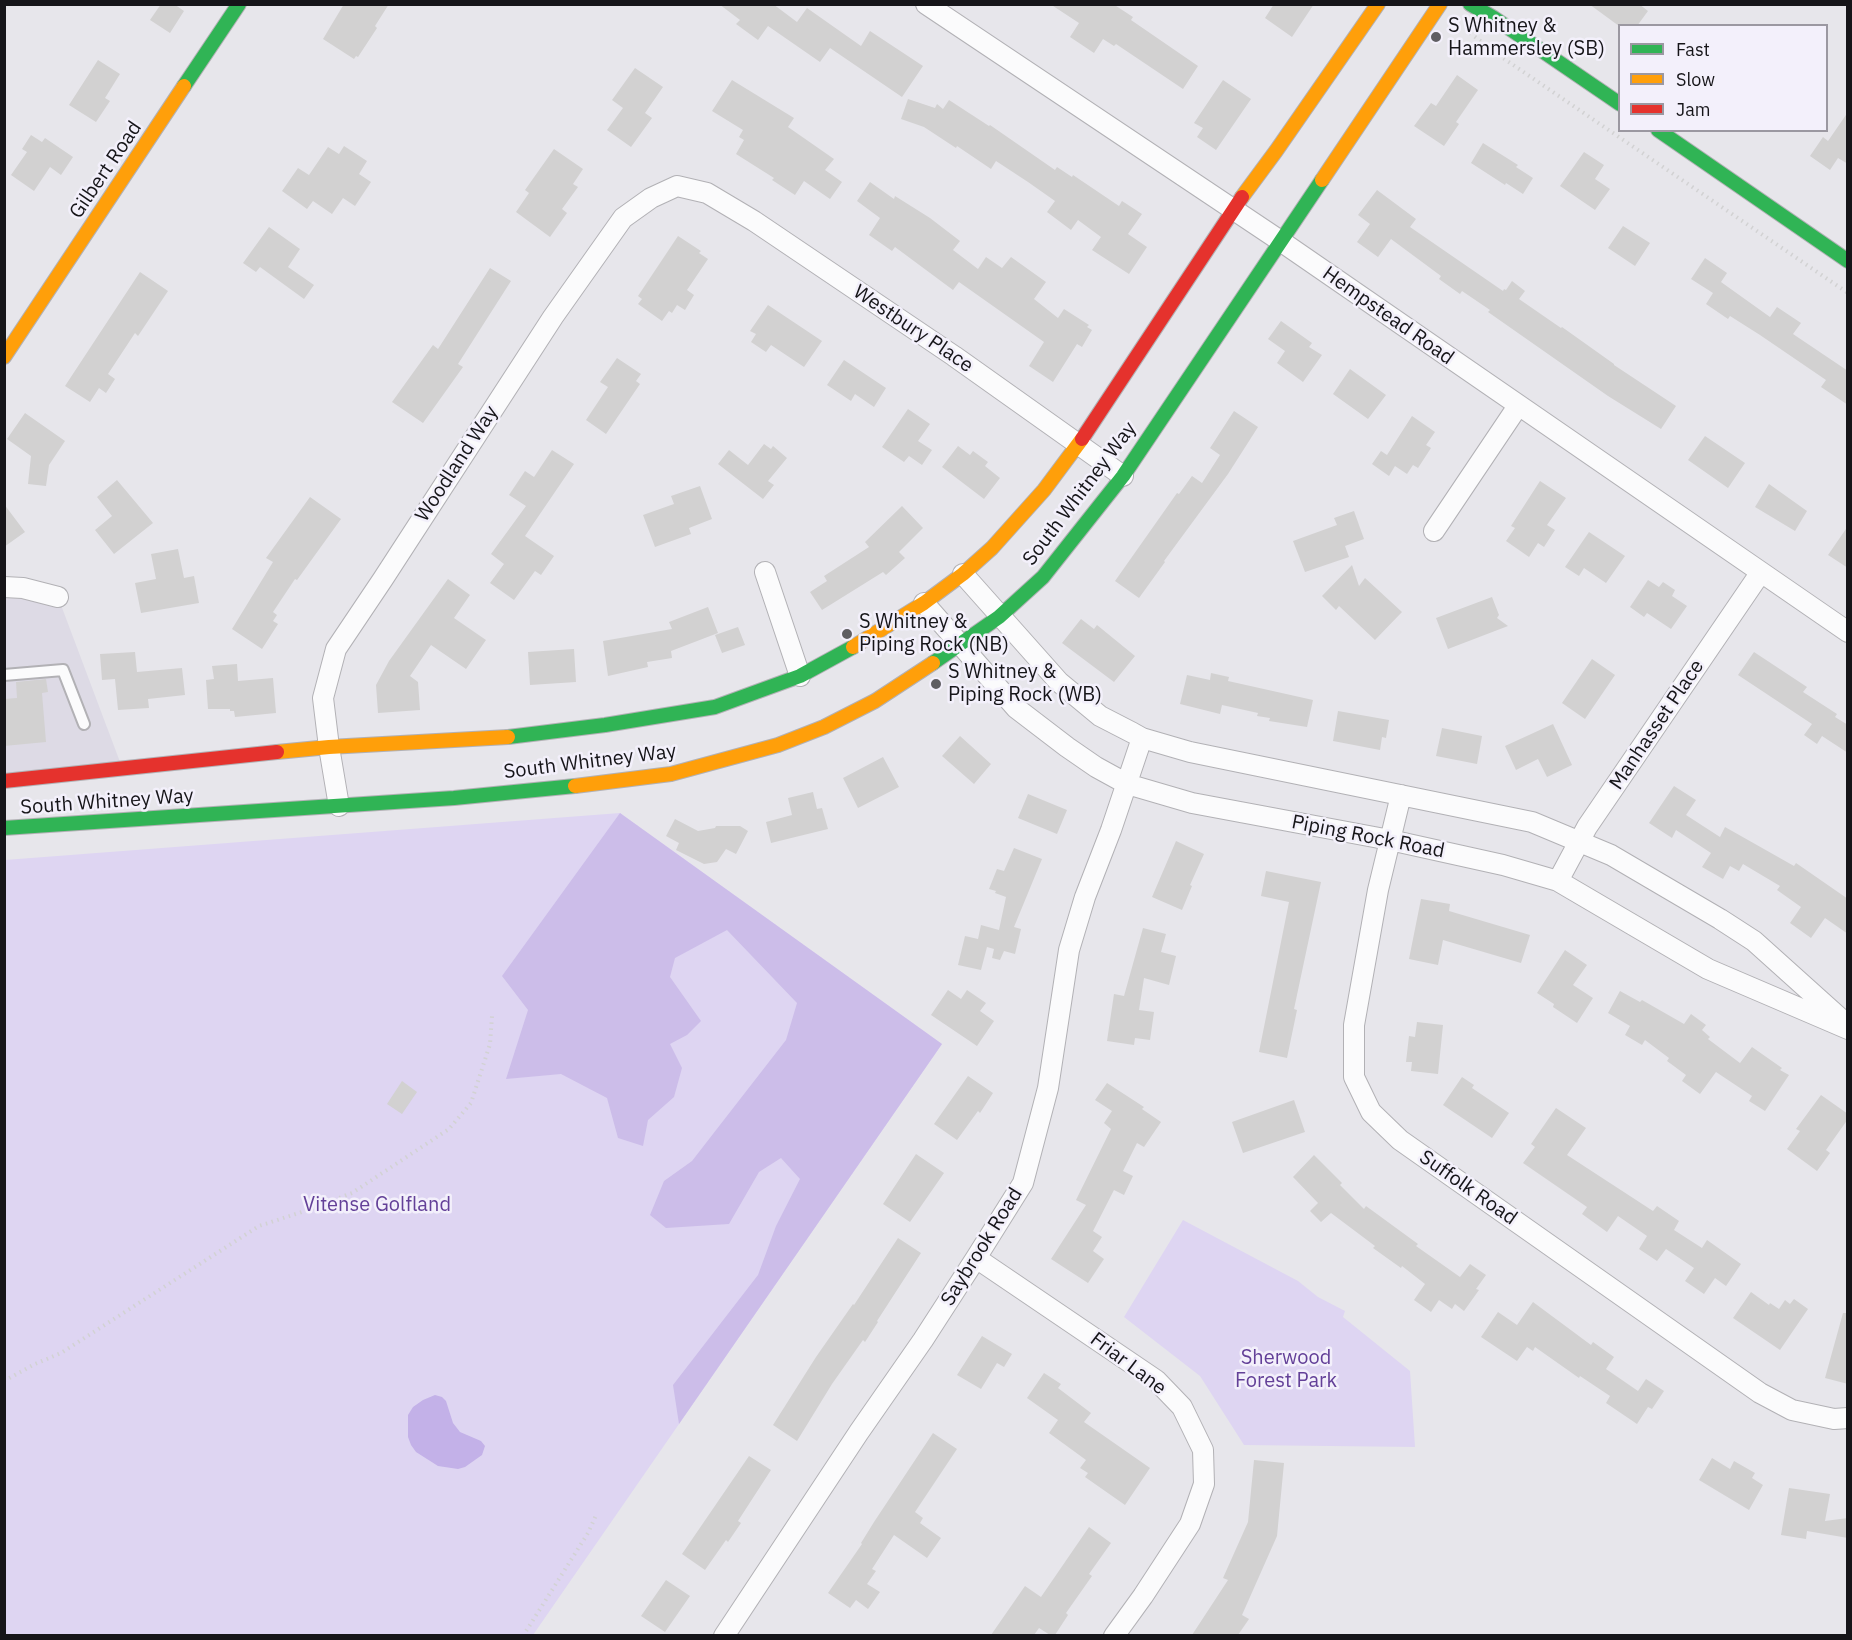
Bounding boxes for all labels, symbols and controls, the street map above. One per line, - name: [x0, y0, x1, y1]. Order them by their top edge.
- place label: S Whitney & Hammersley (SB): [1448, 14, 1605, 61]
- legend: [1618, 24, 1828, 132]
- marker: S Whitney & Hammersley (SB): [1429, 30, 1443, 44]
- text: Fast: [1676, 38, 1710, 61]
- text: Slow: [1676, 68, 1715, 91]
- text: Jam: [1676, 98, 1711, 121]
- street label: Gilbert Road: [65, 117, 147, 223]
- street label: Hempstead Road: [1318, 262, 1458, 370]
- street label: Westbury Place: [848, 280, 978, 378]
- street label: Woodland Way: [411, 401, 503, 527]
- street label: South Whitney Way: [1018, 417, 1142, 571]
- place label: S Whitney & Piping Rock (NB): [859, 610, 1009, 657]
- marker: S Whitney & Piping Rock (NB): [840, 627, 854, 641]
- street label: Manhasset Place: [1605, 655, 1709, 795]
- place label: S Whitney & Piping Rock (WB): [948, 660, 1102, 707]
- marker: S Whitney & Piping Rock (WB): [929, 677, 943, 691]
- street label: South Whitney Way: [502, 740, 678, 784]
- street label: South Whitney Way: [20, 784, 194, 820]
- street label: Piping Rock Road: [1289, 810, 1447, 864]
- street label: Suffolk Road: [1415, 1146, 1521, 1230]
- street label: Saybrook Road: [936, 1184, 1028, 1310]
- park label: Vitense Golfland: [303, 1193, 451, 1217]
- street label: Friar Lane: [1085, 1328, 1171, 1400]
- park label: Sherwood Forest Park: [1235, 1346, 1337, 1393]

